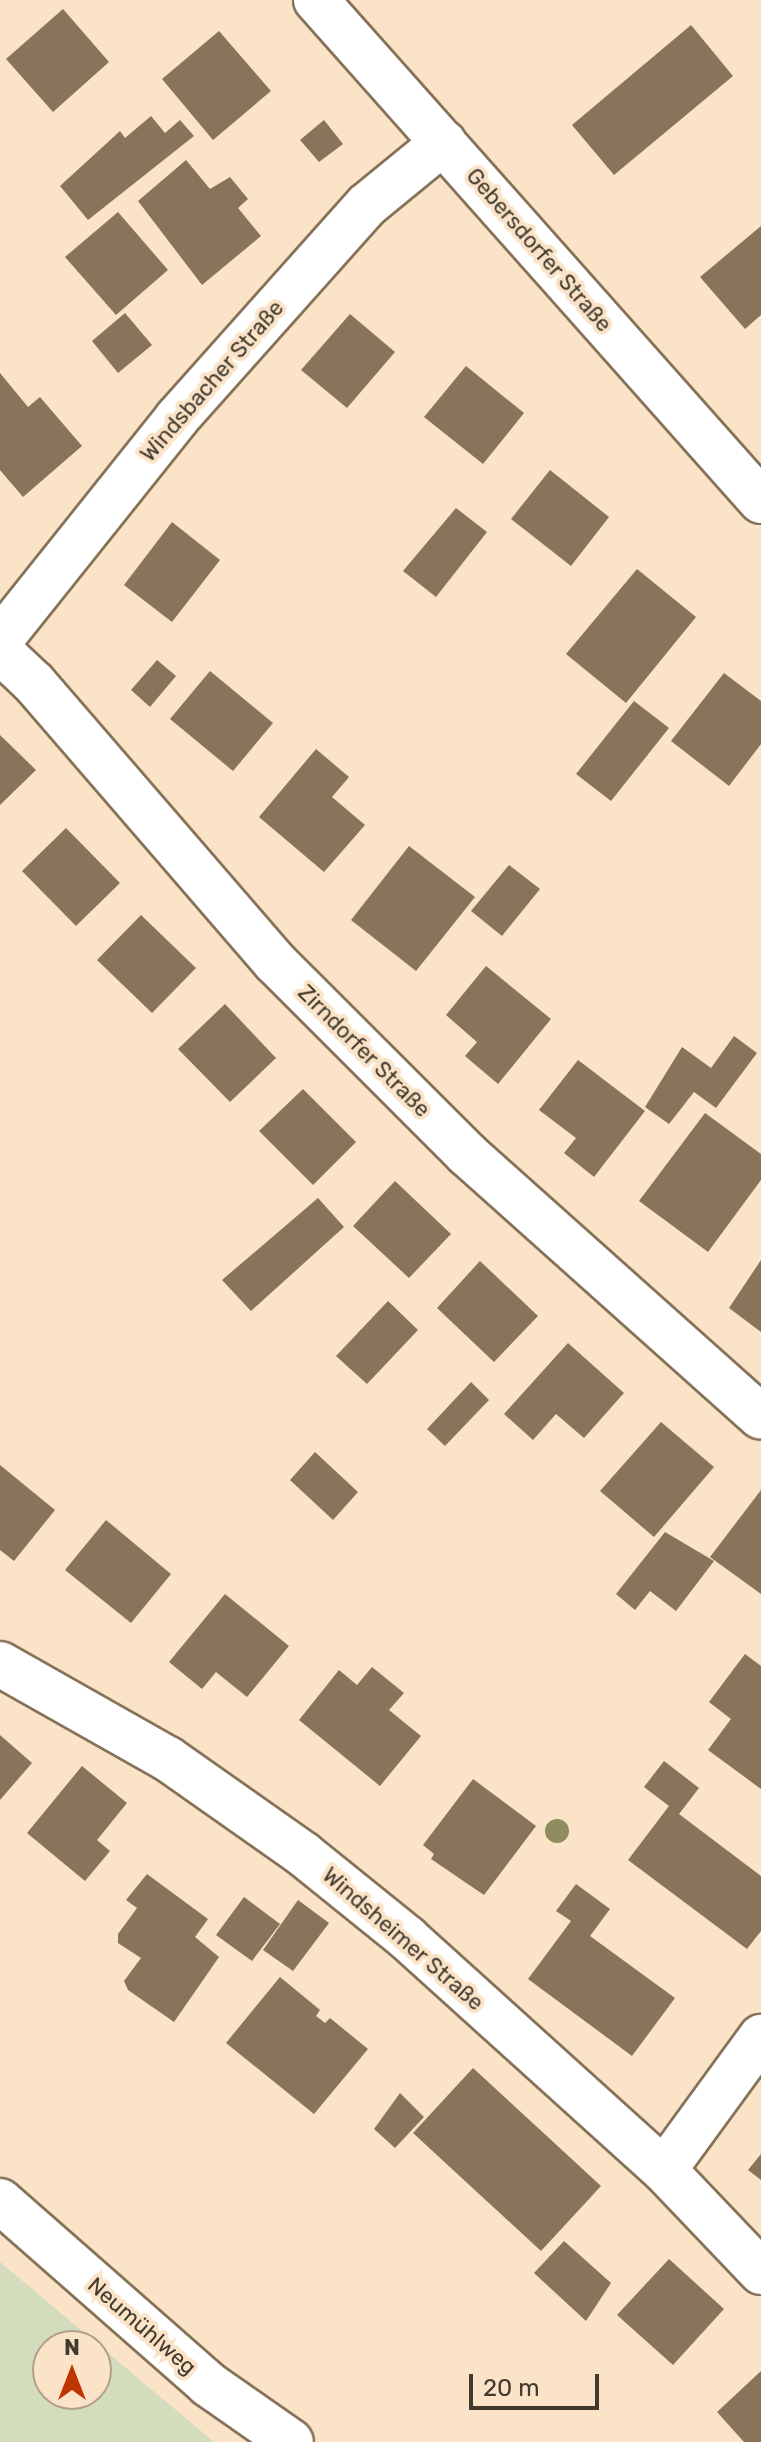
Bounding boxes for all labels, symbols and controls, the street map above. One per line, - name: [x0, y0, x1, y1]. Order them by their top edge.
- street label: Gebersdorfer Straße: [461, 163, 617, 337]
- street label: Windsbacher Straße: [135, 295, 289, 467]
- street label: Zirndorfer Straße: [292, 979, 436, 1123]
- street label: Windsheimer Straße: [317, 1862, 489, 2016]
- street label: Neumühlweg: [82, 2272, 202, 2380]
- north arrow: [32, 2330, 112, 2410]
- text: N: [64, 2334, 80, 2361]
- scale bar: [473, 2358, 603, 2408]
- text: 20 m: [483, 2374, 540, 2402]

